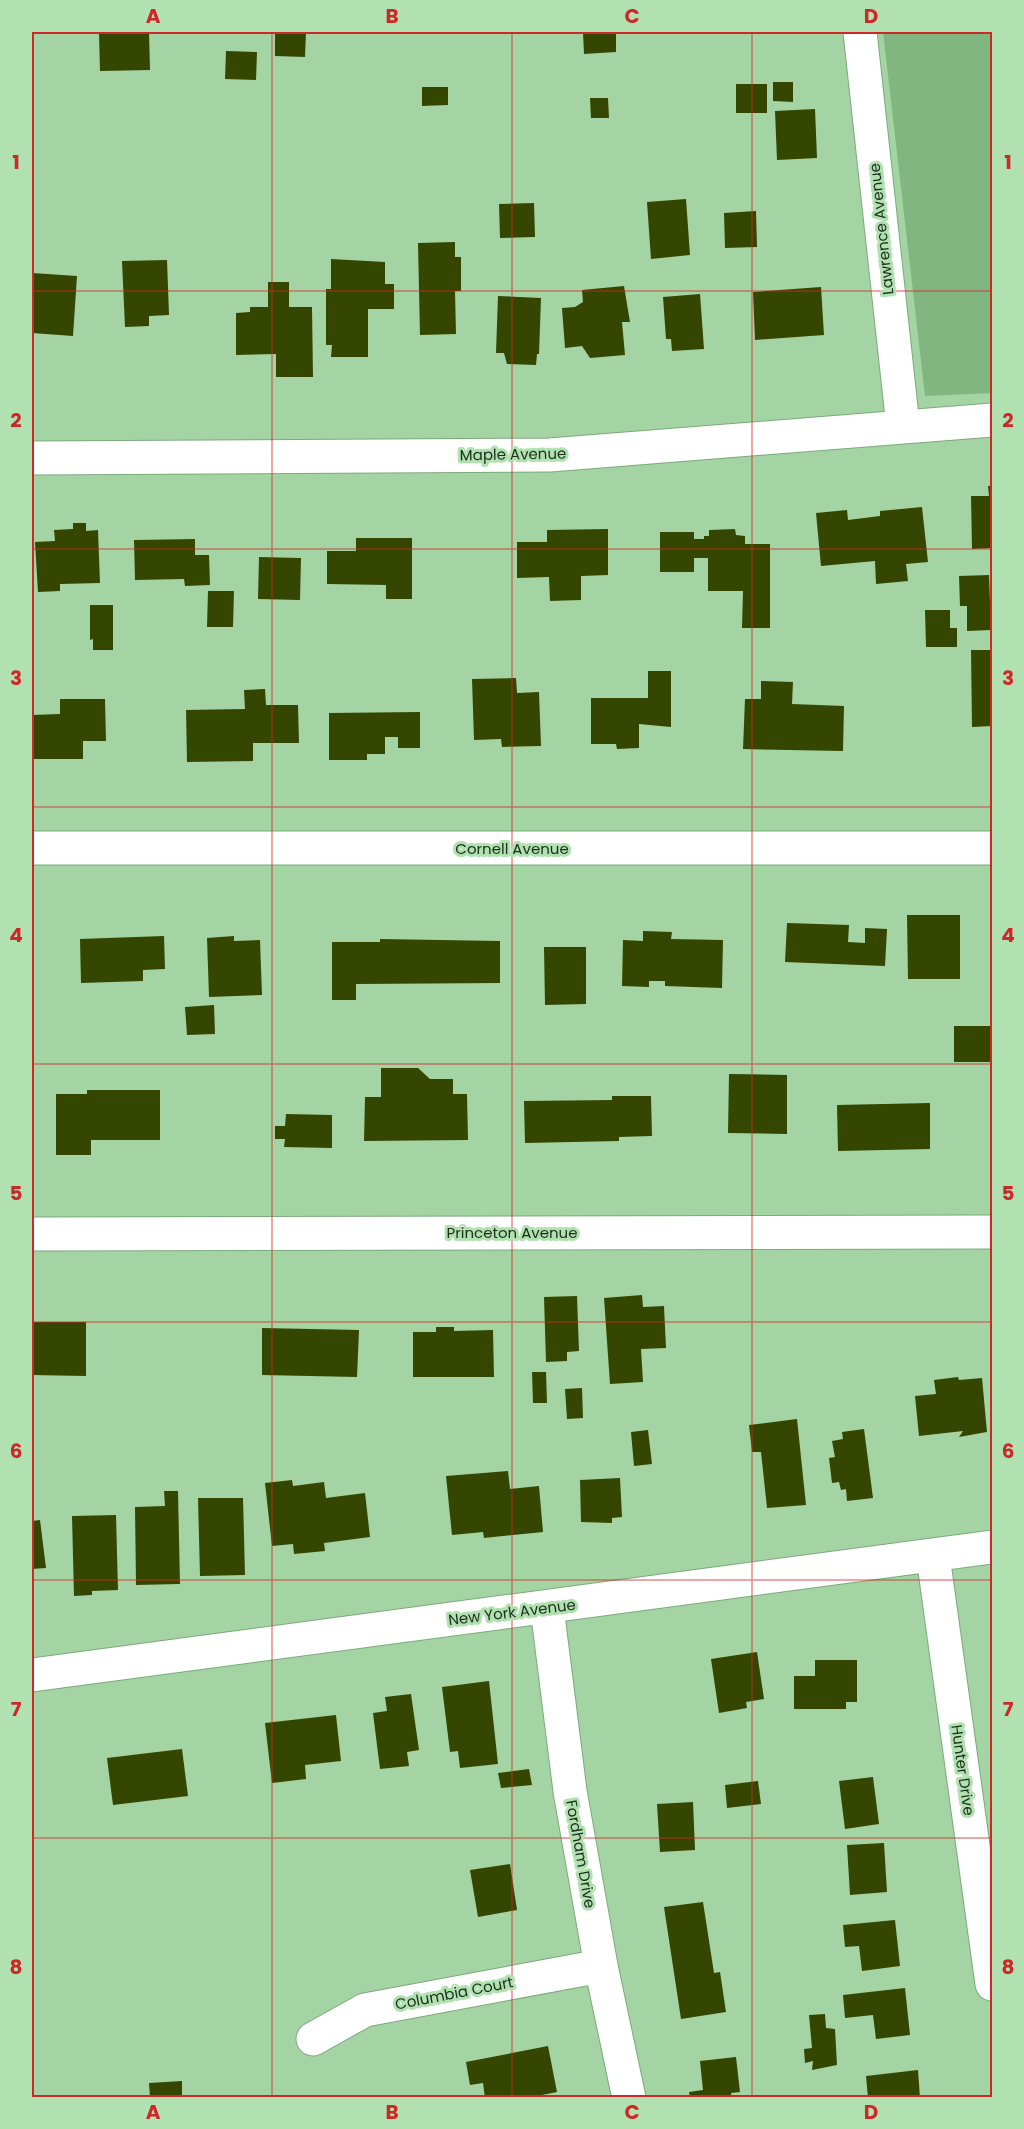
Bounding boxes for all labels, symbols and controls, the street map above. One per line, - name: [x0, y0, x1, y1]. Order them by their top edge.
- text: A: [146, 2, 161, 30]
- text: B: [385, 2, 399, 30]
- text: C: [624, 2, 640, 30]
- text: D: [864, 2, 878, 30]
- text: 1: [12, 148, 20, 176]
- text: 1: [1004, 148, 1012, 176]
- street label: Lawrence Avenue: [864, 162, 898, 296]
- text: 2: [10, 406, 22, 434]
- text: 2: [1002, 406, 1014, 434]
- street label: Maple Avenue: [460, 443, 566, 465]
- text: 3: [10, 664, 22, 692]
- text: 3: [1002, 664, 1014, 692]
- street label: Cornell Avenue: [455, 838, 569, 859]
- text: 4: [9, 921, 23, 949]
- text: 4: [1001, 921, 1015, 949]
- text: 5: [10, 1179, 23, 1207]
- text: 5: [1002, 1179, 1015, 1207]
- street label: Princeton Avenue: [447, 1222, 577, 1243]
- text: 6: [10, 1437, 22, 1465]
- text: 6: [1002, 1437, 1014, 1465]
- street label: New York Avenue: [447, 1594, 577, 1630]
- text: 7: [11, 1695, 22, 1723]
- text: 7: [1003, 1695, 1014, 1723]
- street label: Hunter Drive: [946, 1723, 980, 1817]
- street label: Fordham Drive: [561, 1798, 601, 1910]
- text: 8: [10, 1953, 22, 1981]
- text: 8: [1002, 1953, 1014, 1981]
- street label: Columbia Court: [393, 1971, 515, 2015]
- text: A: [146, 2098, 161, 2126]
- text: B: [385, 2098, 399, 2126]
- text: C: [624, 2098, 640, 2126]
- text: D: [864, 2098, 878, 2126]

